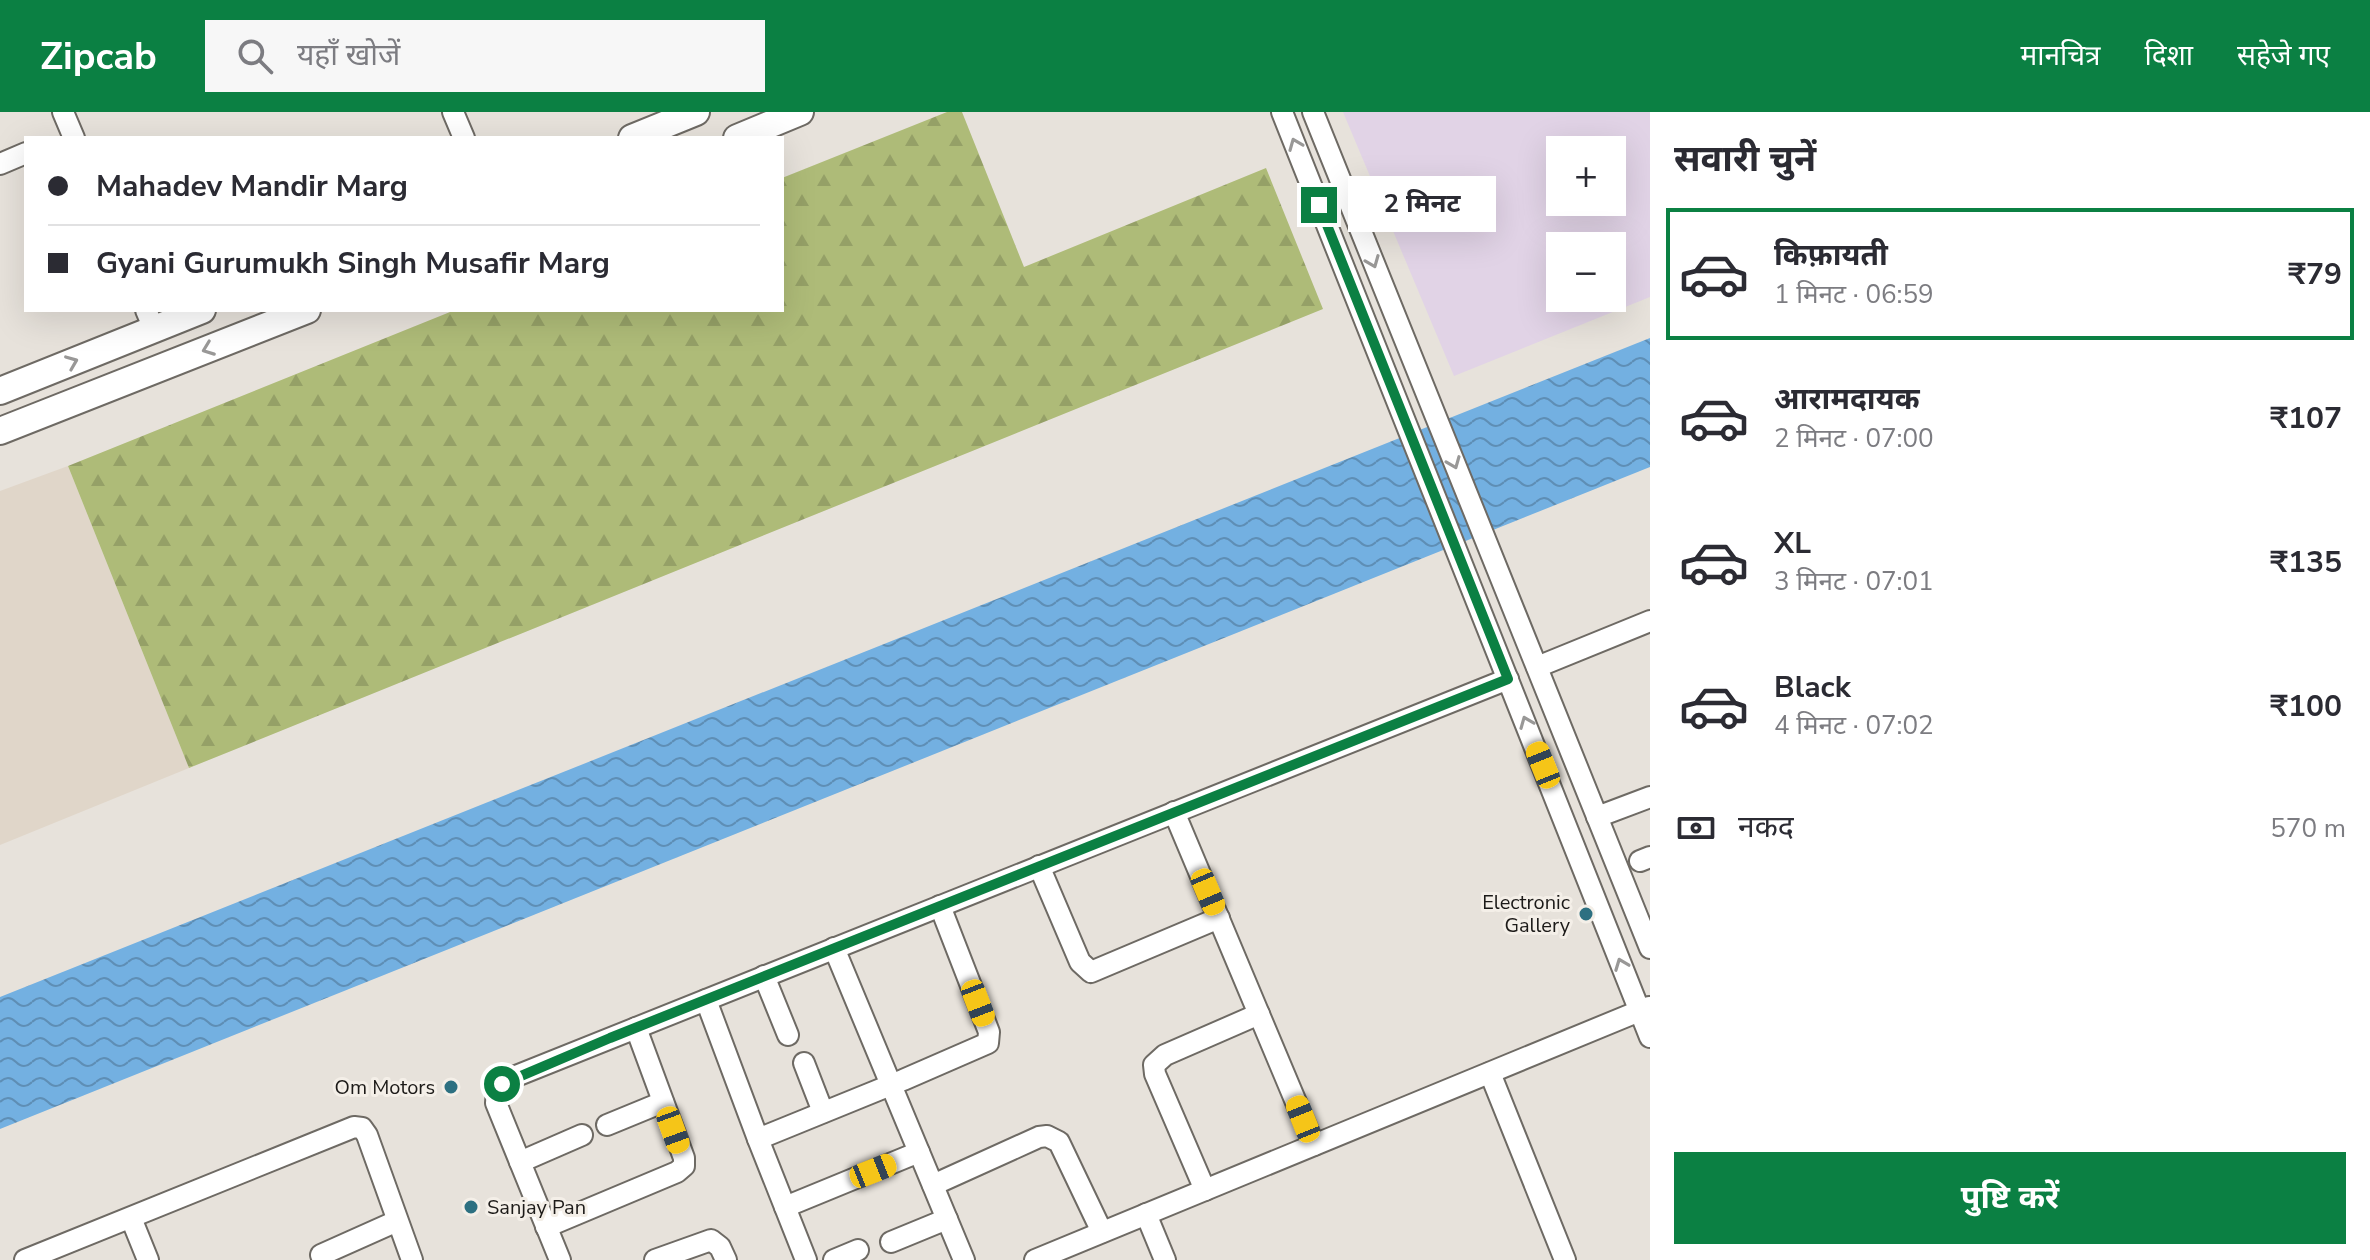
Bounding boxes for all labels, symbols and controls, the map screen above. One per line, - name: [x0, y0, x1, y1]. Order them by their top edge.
- search box: [205, 20, 765, 92]
- text: Zipcab: [40, 31, 157, 82]
- icon: search: [233, 34, 277, 78]
- text: यहाँ खोजें: [297, 35, 400, 76]
- text: मानचित्र: [2021, 37, 2101, 75]
- text: दिशा: [2145, 37, 2193, 75]
- text: सहेजे गए: [2237, 37, 2330, 75]
- text: सवारी चुनें: [1674, 135, 1816, 184]
- map controls: [1546, 136, 1626, 312]
- button: +: [1546, 136, 1626, 216]
- one-way arrow: [1288, 138, 1305, 152]
- text: Mahadev Mandir Marg: [96, 166, 408, 207]
- callout: 2 मिनट: [1347, 177, 1495, 233]
- text: 2 मिनट: [1383, 186, 1461, 221]
- route end: [1301, 187, 1337, 223]
- button: −: [1546, 232, 1626, 312]
- text: किफ़ायती: [1774, 235, 1888, 276]
- icon: car: [1678, 238, 1750, 310]
- text: Gyani Gurumukh Singh Musafir Marg: [96, 243, 610, 284]
- one-way arrow: [1364, 254, 1380, 268]
- text: ₹79: [2288, 254, 2342, 295]
- text: 1 मिनट · 06:59: [1774, 277, 1934, 312]
- one-way arrow: [202, 339, 216, 356]
- one-way arrow: [64, 355, 78, 372]
- text: आरामदायक: [1774, 379, 1920, 420]
- icon: car: [1678, 382, 1750, 454]
- text: ₹107: [2270, 398, 2342, 439]
- text: 2 मिनट · 07:00: [1774, 421, 1934, 456]
- one-way arrow: [1444, 455, 1461, 469]
- text: XL: [1774, 523, 1811, 564]
- icon: car: [1678, 526, 1750, 598]
- text: ₹135: [2270, 542, 2342, 583]
- text: 3 मिनट · 07:01: [1774, 564, 1934, 599]
- text: Black: [1774, 667, 1851, 708]
- icon: car: [1678, 670, 1750, 742]
- text: ₹100: [2270, 686, 2342, 727]
- text: 4 मिनट · 07:02: [1774, 708, 1934, 743]
- one-way arrow: [1519, 716, 1535, 730]
- car: [1523, 738, 1563, 792]
- icon: cash: [1674, 806, 1718, 850]
- text: नकद: [1738, 807, 1794, 848]
- text: 570 m: [2270, 811, 2346, 846]
- car: [1188, 865, 1228, 919]
- place label: Electronic Gallery: [1482, 889, 1571, 939]
- marker: Electronic Gallery: [1577, 905, 1595, 923]
- one-way arrow: [1614, 958, 1631, 972]
- car: [958, 976, 998, 1030]
- route start: [484, 1066, 520, 1102]
- place label: Om Motors: [335, 1074, 435, 1101]
- marker: Om Motors: [442, 1078, 460, 1096]
- car: [1283, 1092, 1323, 1146]
- car: [654, 1103, 692, 1157]
- car: [846, 1151, 900, 1191]
- button: पुष्टि करें: [1674, 1152, 2346, 1244]
- place label: Sanjay Pan: [487, 1194, 586, 1221]
- marker: Sanjay Pan: [462, 1198, 480, 1216]

